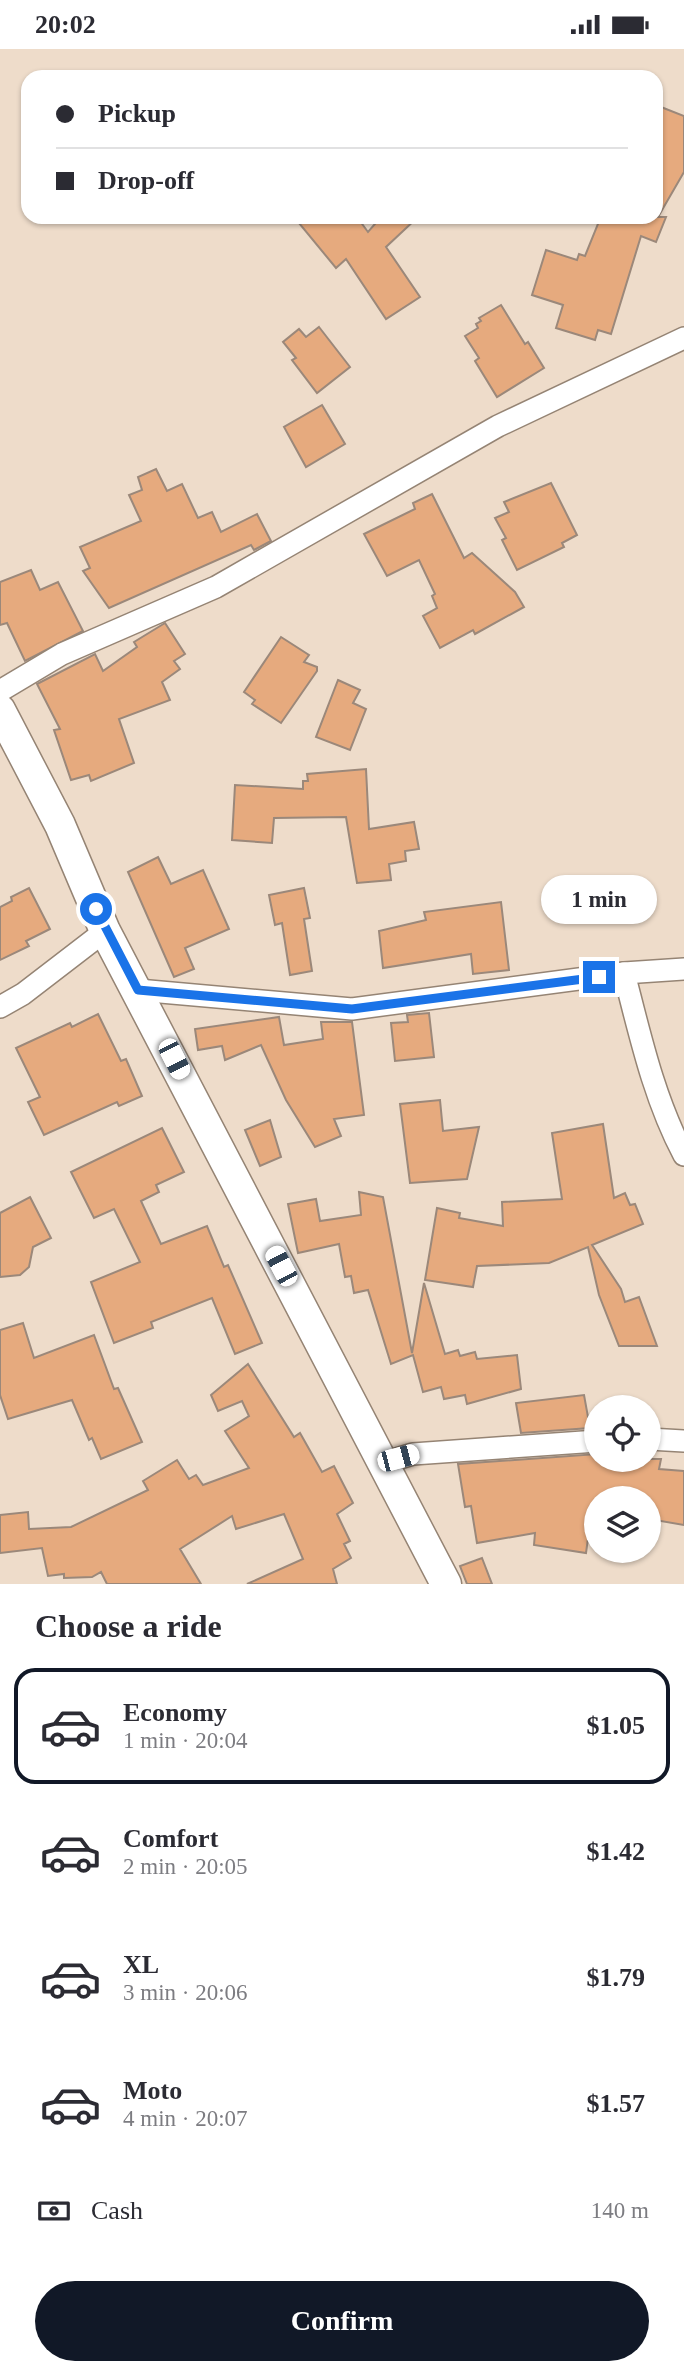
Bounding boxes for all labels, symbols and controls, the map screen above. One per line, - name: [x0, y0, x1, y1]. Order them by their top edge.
- text: 20:02: [35, 10, 96, 39]
- text: Pickup: [98, 99, 176, 128]
- text: Drop-off: [98, 166, 194, 195]
- callout: 1 min: [541, 876, 657, 925]
- text: 1 min: [571, 887, 627, 912]
- route start: [80, 893, 112, 925]
- route end: [583, 961, 615, 993]
- car: [156, 1036, 193, 1082]
- car: [262, 1243, 301, 1289]
- map controls: [584, 1395, 661, 1563]
- button: locate: [584, 1395, 661, 1472]
- car: [375, 1442, 422, 1474]
- button: layers: [584, 1486, 661, 1563]
- text: Choose a ride: [35, 1608, 222, 1644]
- icon: car: [39, 1695, 102, 1758]
- text: Economy: [123, 1698, 227, 1727]
- text: $1.05: [587, 1711, 645, 1740]
- text: 1 min · 20:04: [123, 1728, 248, 1753]
- icon: car: [39, 1821, 102, 1884]
- text: Comfort: [123, 1824, 218, 1853]
- text: $1.42: [587, 1837, 645, 1866]
- text: 2 min · 20:05: [123, 1854, 248, 1879]
- icon: car: [39, 1947, 102, 2010]
- text: XL: [123, 1950, 159, 1979]
- text: $1.79: [587, 1963, 645, 1992]
- text: 3 min · 20:06: [123, 1980, 248, 2005]
- icon: car: [39, 2073, 102, 2136]
- text: Moto: [123, 2076, 182, 2105]
- text: $1.57: [587, 2089, 645, 2118]
- text: 4 min · 20:07: [123, 2106, 248, 2131]
- icon: cash: [35, 2192, 73, 2230]
- text: Cash: [91, 2196, 143, 2225]
- text: 140 m: [591, 2198, 649, 2223]
- button: Confirm: [35, 2281, 649, 2361]

